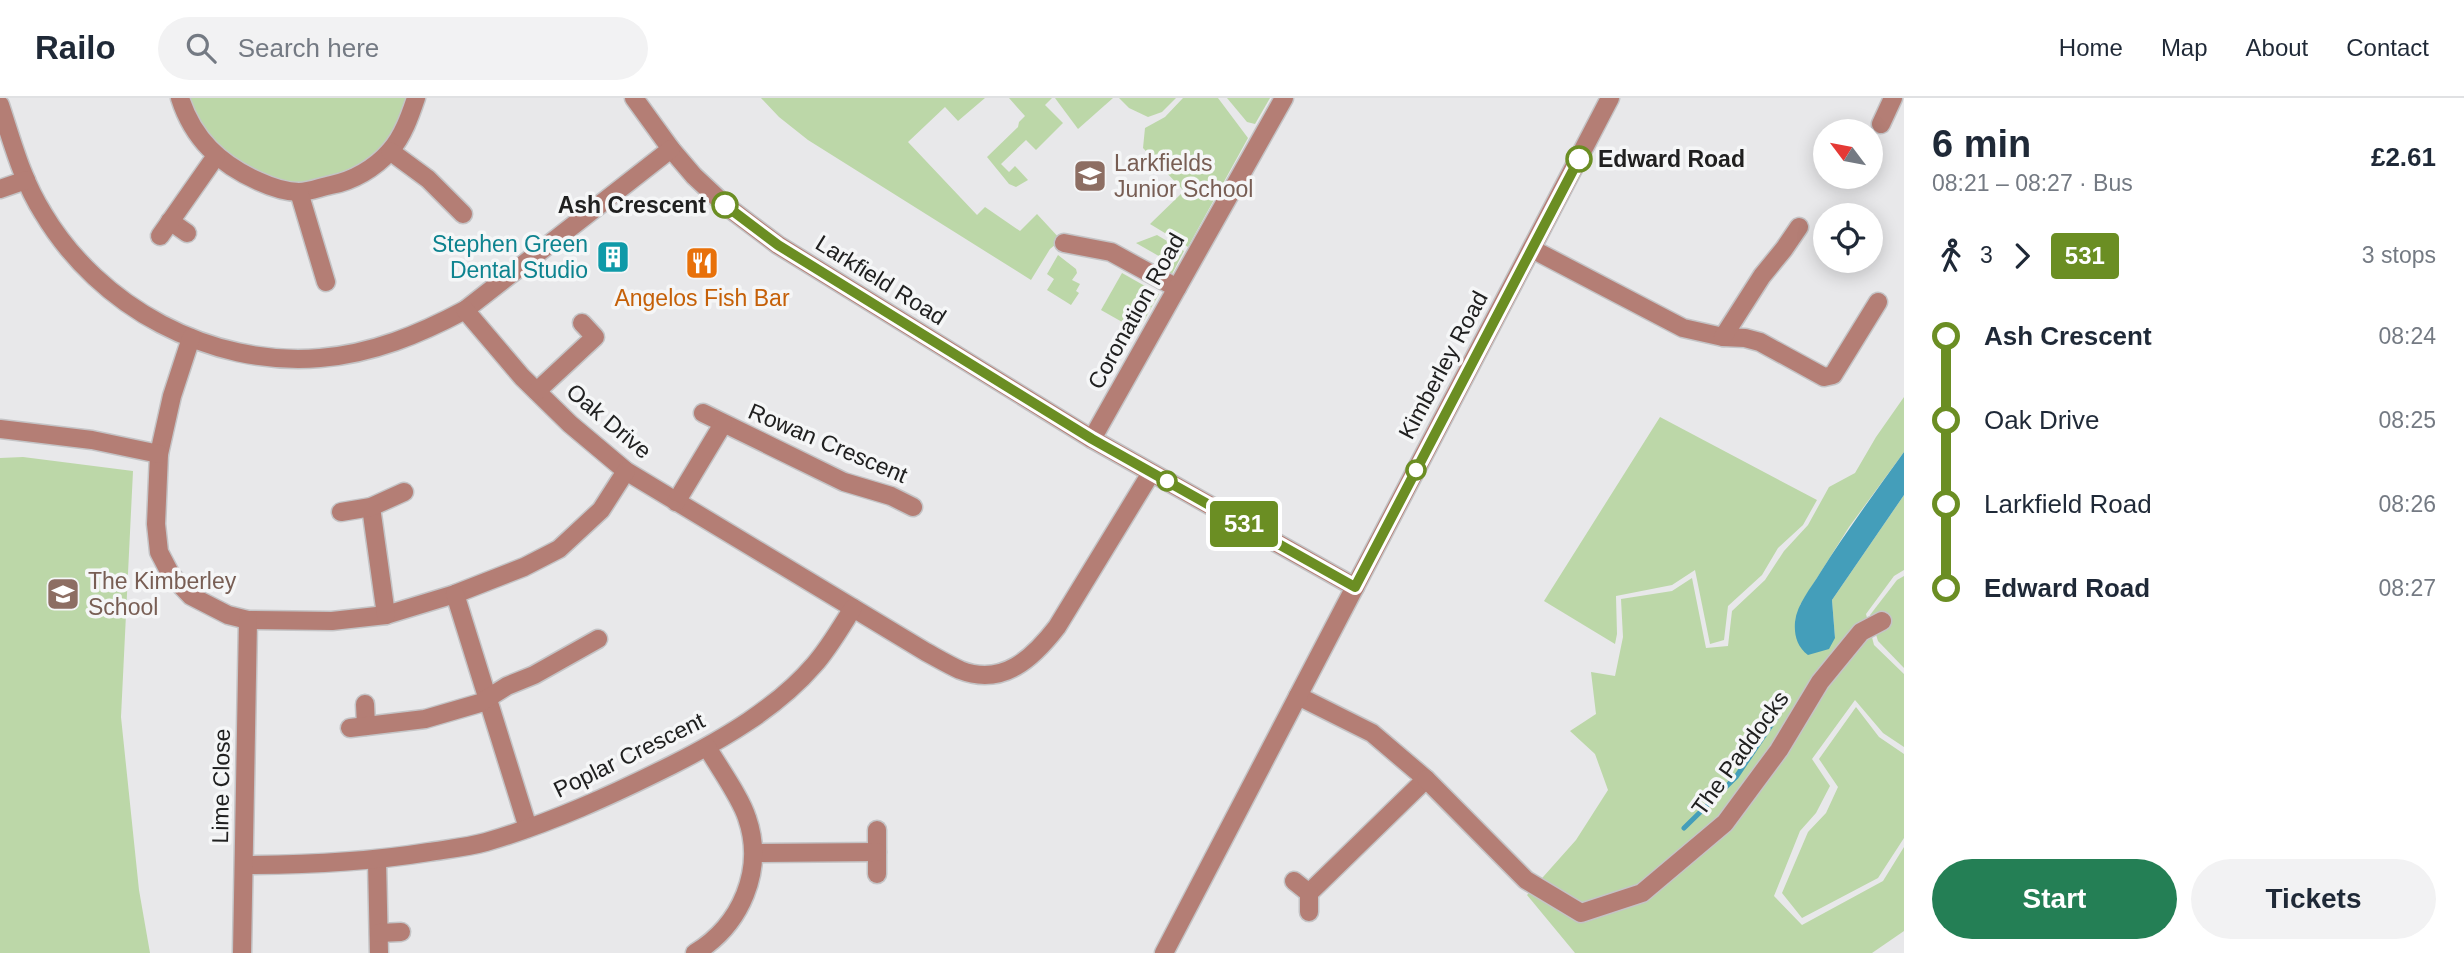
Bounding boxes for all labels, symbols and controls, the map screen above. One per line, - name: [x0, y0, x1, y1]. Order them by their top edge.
- search box: [158, 17, 648, 80]
- text: Railo: [35, 29, 116, 66]
- icon: search: [182, 29, 220, 67]
- text: Search here: [238, 33, 379, 63]
- text: Home: [2059, 34, 2123, 61]
- text: Map: [2161, 34, 2208, 61]
- text: About: [2246, 34, 2308, 61]
- text: Contact: [2346, 34, 2429, 61]
- north arrow: [1813, 119, 1883, 189]
- map controls: [1813, 119, 1883, 273]
- text: 6 min: [1932, 123, 2031, 165]
- text: £2.61: [2371, 142, 2436, 172]
- marker: Edward Road: [1566, 146, 1592, 172]
- place label: Edward Road: [1598, 146, 1745, 172]
- place label: Larkfields Junior School: [1114, 150, 1253, 202]
- school or university icon: Larkfields Junior School: [1071, 157, 1109, 195]
- text: 08:21 – 08:27 · Bus: [1932, 170, 2133, 196]
- place label: Ash Crescent: [558, 192, 706, 218]
- marker: Ash Crescent: [712, 192, 738, 218]
- button: locate: [1813, 203, 1883, 273]
- street label: Coronation Road: [1082, 229, 1190, 393]
- street label: Larkfield Road: [811, 230, 951, 330]
- place label: Stephen Green Dental Studio: [432, 231, 588, 283]
- icon: walk: [1932, 237, 1970, 275]
- icon: forward: [2003, 237, 2041, 275]
- building icon: Stephen Green Dental Studio: [594, 238, 632, 276]
- text: 3: [1980, 242, 1993, 268]
- text: 531: [2065, 242, 2105, 269]
- text: 3 stops: [2362, 242, 2436, 268]
- restaurant icon: Angelos Fish Bar: [683, 244, 721, 282]
- place label: Angelos Fish Bar: [614, 285, 790, 311]
- street label: Kimberley Road: [1393, 287, 1493, 443]
- text: Ash Crescent: [1984, 321, 2152, 351]
- text: 08:24: [2378, 323, 2436, 349]
- street label: Oak Drive: [561, 378, 657, 464]
- street label: Rowan Crescent: [745, 398, 912, 488]
- text: Oak Drive: [1984, 405, 2100, 435]
- text: 08:25: [2378, 407, 2436, 433]
- unlabelled marker: [1406, 460, 1426, 480]
- unlabelled marker: [1157, 471, 1177, 491]
- text: Larkfield Road: [1984, 489, 2152, 519]
- text: 08:26: [2378, 491, 2436, 517]
- line badge: 531: [1204, 501, 1284, 547]
- text: 531: [1224, 510, 1264, 537]
- place label: The Kimberley School: [88, 568, 237, 620]
- text: Edward Road: [1984, 573, 2150, 603]
- school or university icon: The Kimberley School: [44, 575, 82, 613]
- text: 08:27: [2378, 575, 2436, 601]
- street label: The Paddocks: [1686, 686, 1794, 820]
- street label: Poplar Crescent: [549, 707, 709, 803]
- street label: Lime Close: [207, 728, 235, 844]
- button: Start: [1932, 859, 2177, 939]
- button: Tickets: [2191, 859, 2436, 939]

